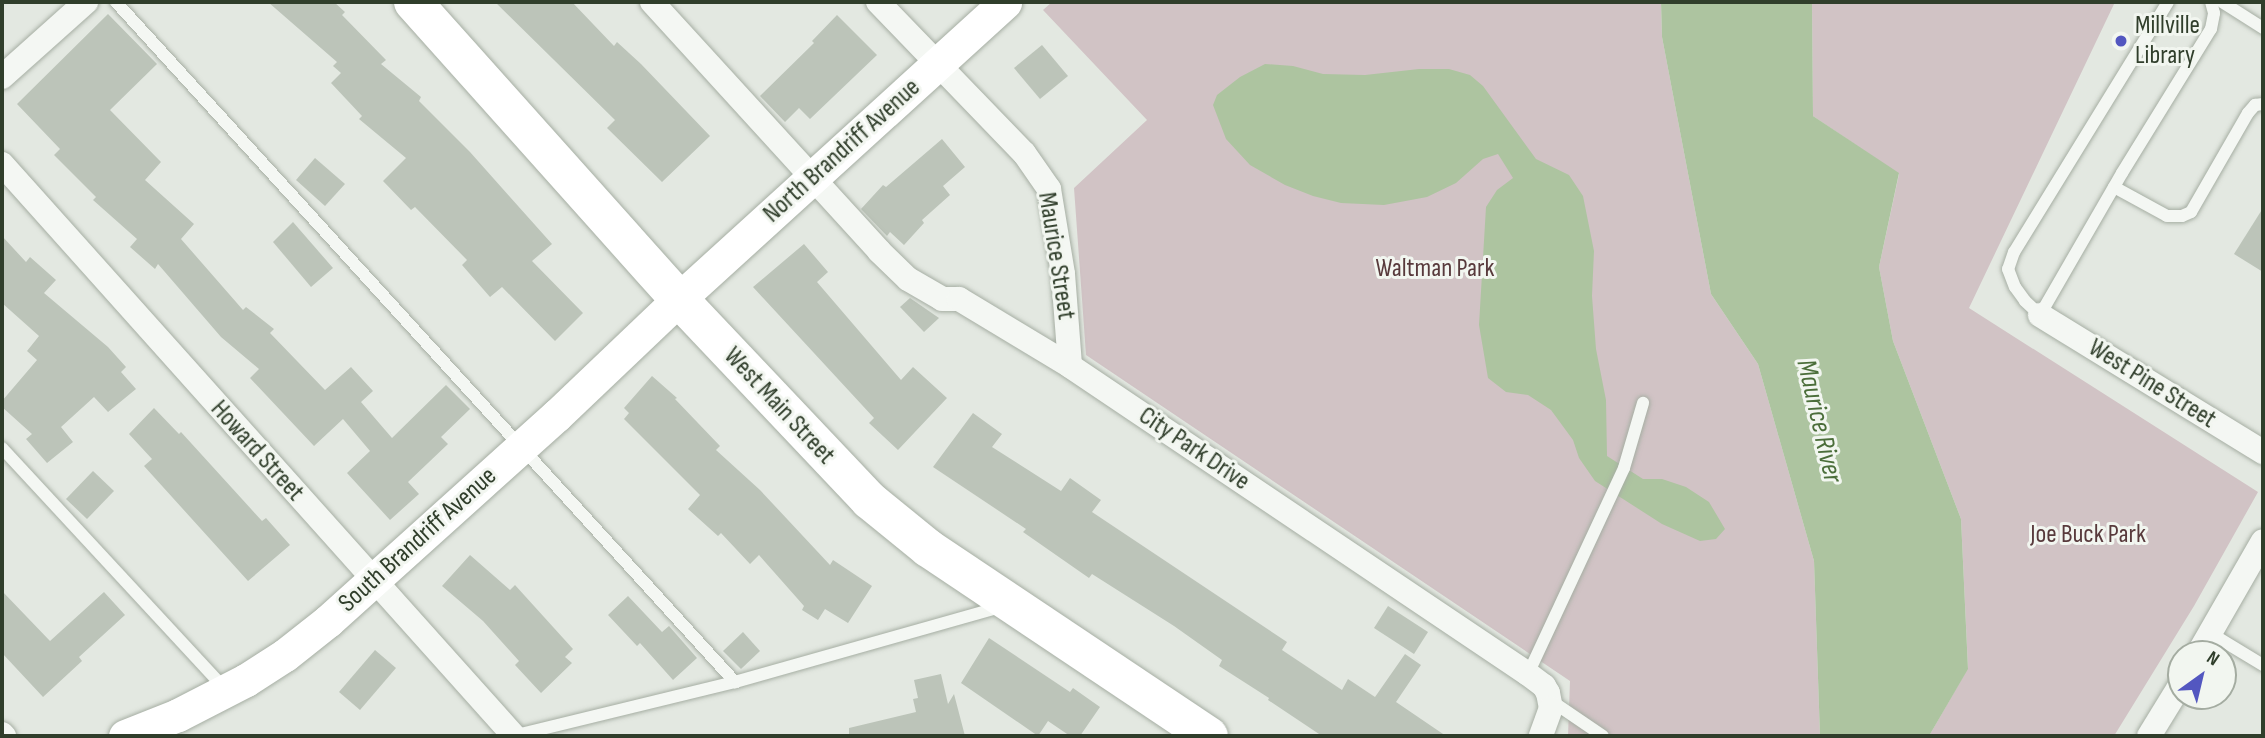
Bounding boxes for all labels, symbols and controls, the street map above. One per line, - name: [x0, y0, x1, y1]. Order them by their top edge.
- place label: Millville Library: [2135, 10, 2200, 72]
- marker: Millville Library: [2113, 33, 2129, 49]
- street label: North Brandriff Avenue: [757, 72, 927, 230]
- street label: Maurice Street: [1031, 190, 1081, 322]
- park label: Waltman Park: [1375, 253, 1495, 285]
- street label: West Pine Street: [2082, 332, 2222, 436]
- street label: West Main Street: [717, 341, 841, 471]
- water label: Maurice River: [1789, 356, 1849, 486]
- street label: Howard Street: [204, 394, 310, 508]
- street label: City Park Drive: [1133, 401, 1255, 497]
- street label: South Brandriff Avenue: [333, 461, 503, 619]
- park label: Joe Buck Park: [2030, 519, 2146, 551]
- north arrow: [2167, 640, 2237, 710]
- text: N: [2202, 646, 2224, 671]

